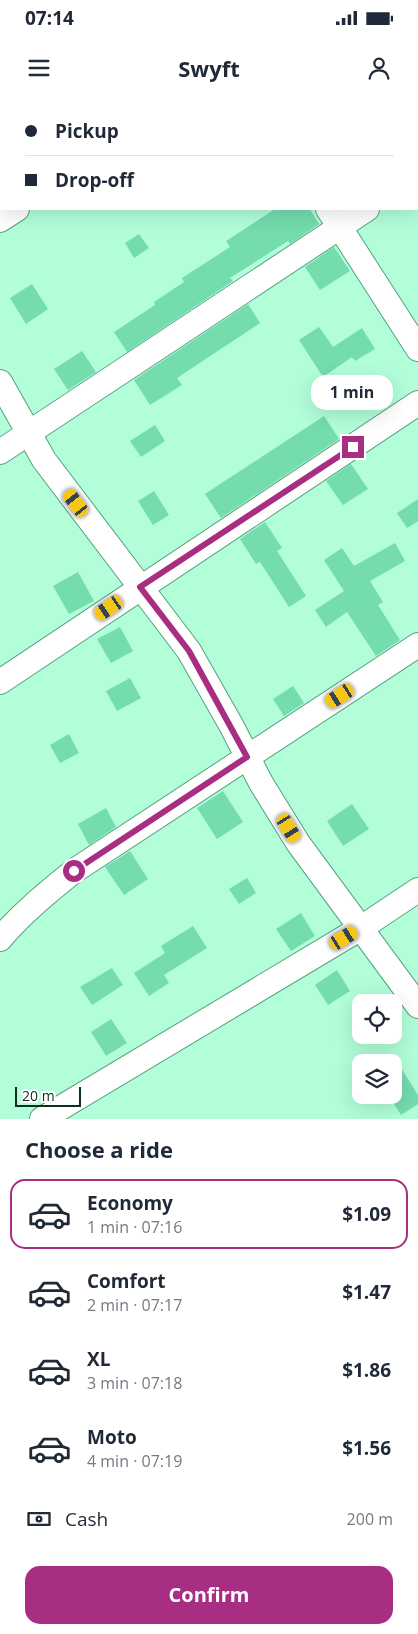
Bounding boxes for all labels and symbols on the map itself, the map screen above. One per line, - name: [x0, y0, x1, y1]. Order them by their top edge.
- callout: 1 min: [312, 374, 394, 410]
- route end: [342, 436, 364, 458]
- car: [60, 487, 91, 519]
- car: [92, 593, 125, 623]
- car: [323, 682, 356, 710]
- car: [274, 811, 303, 845]
- route start: [63, 860, 85, 882]
- car: [327, 924, 360, 952]
- scale bar: [15, 1084, 81, 1107]

